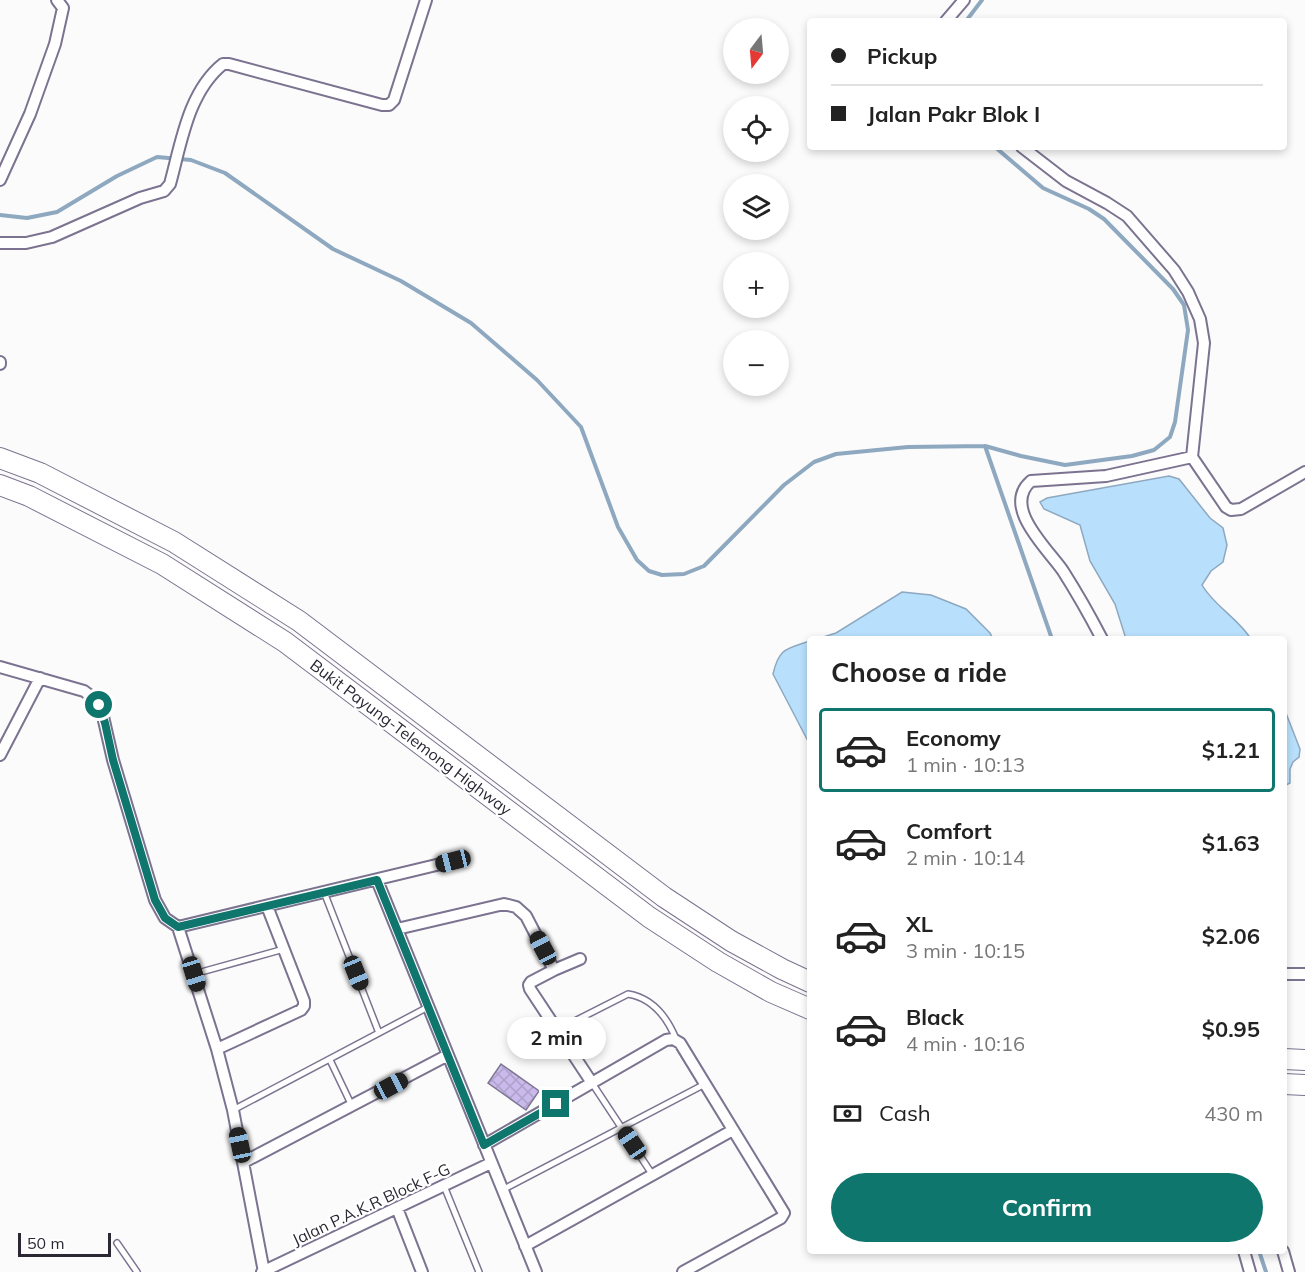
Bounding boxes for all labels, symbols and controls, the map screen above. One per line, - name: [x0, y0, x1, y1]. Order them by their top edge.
- north arrow: [723, 18, 789, 84]
- map controls: [723, 18, 789, 396]
- text: Pickup: [867, 42, 937, 70]
- button: locate: [723, 96, 789, 162]
- text: Jalan Pakr Blok I: [867, 100, 1040, 128]
- button: layers: [723, 174, 789, 240]
- button: +: [723, 252, 789, 318]
- button: −: [723, 330, 789, 396]
- street label: Bukit Payung-Telemong Highway: [306, 655, 516, 820]
- text: Choose a ride: [831, 655, 1007, 689]
- route start: [85, 691, 112, 718]
- icon: car: [834, 723, 888, 777]
- text: Economy: [906, 724, 1001, 752]
- text: $1.21: [1202, 736, 1260, 764]
- text: 1 min · 10:13: [906, 752, 1025, 777]
- icon: car: [834, 816, 888, 870]
- text: Comfort: [906, 817, 992, 845]
- text: $1.63: [1202, 829, 1260, 857]
- text: 2 min · 10:14: [906, 845, 1025, 870]
- car: [433, 848, 473, 874]
- icon: car: [834, 909, 888, 963]
- text: XL: [906, 910, 933, 938]
- text: $2.06: [1202, 922, 1260, 950]
- car: [527, 928, 559, 968]
- text: 3 min · 10:15: [906, 938, 1025, 963]
- car: [341, 953, 371, 993]
- car: [180, 954, 208, 994]
- icon: car: [834, 1002, 888, 1056]
- text: Black: [906, 1003, 964, 1031]
- text: $0.95: [1202, 1015, 1260, 1043]
- callout: 2 min: [506, 1017, 606, 1059]
- text: 2 min: [530, 1025, 583, 1050]
- text: 4 min · 10:16: [906, 1031, 1025, 1056]
- car: [371, 1070, 411, 1102]
- route end: [542, 1090, 569, 1117]
- icon: cash: [831, 1097, 864, 1130]
- text: Cash: [879, 1099, 931, 1127]
- text: 430 m: [1204, 1101, 1263, 1126]
- car: [614, 1123, 650, 1163]
- car: [227, 1126, 253, 1164]
- street label: Jalan P.A.K.R Block F-G: [289, 1159, 453, 1249]
- button: Confirm: [831, 1173, 1263, 1242]
- scale bar: [18, 1230, 111, 1258]
- text: 50 m: [27, 1233, 64, 1253]

